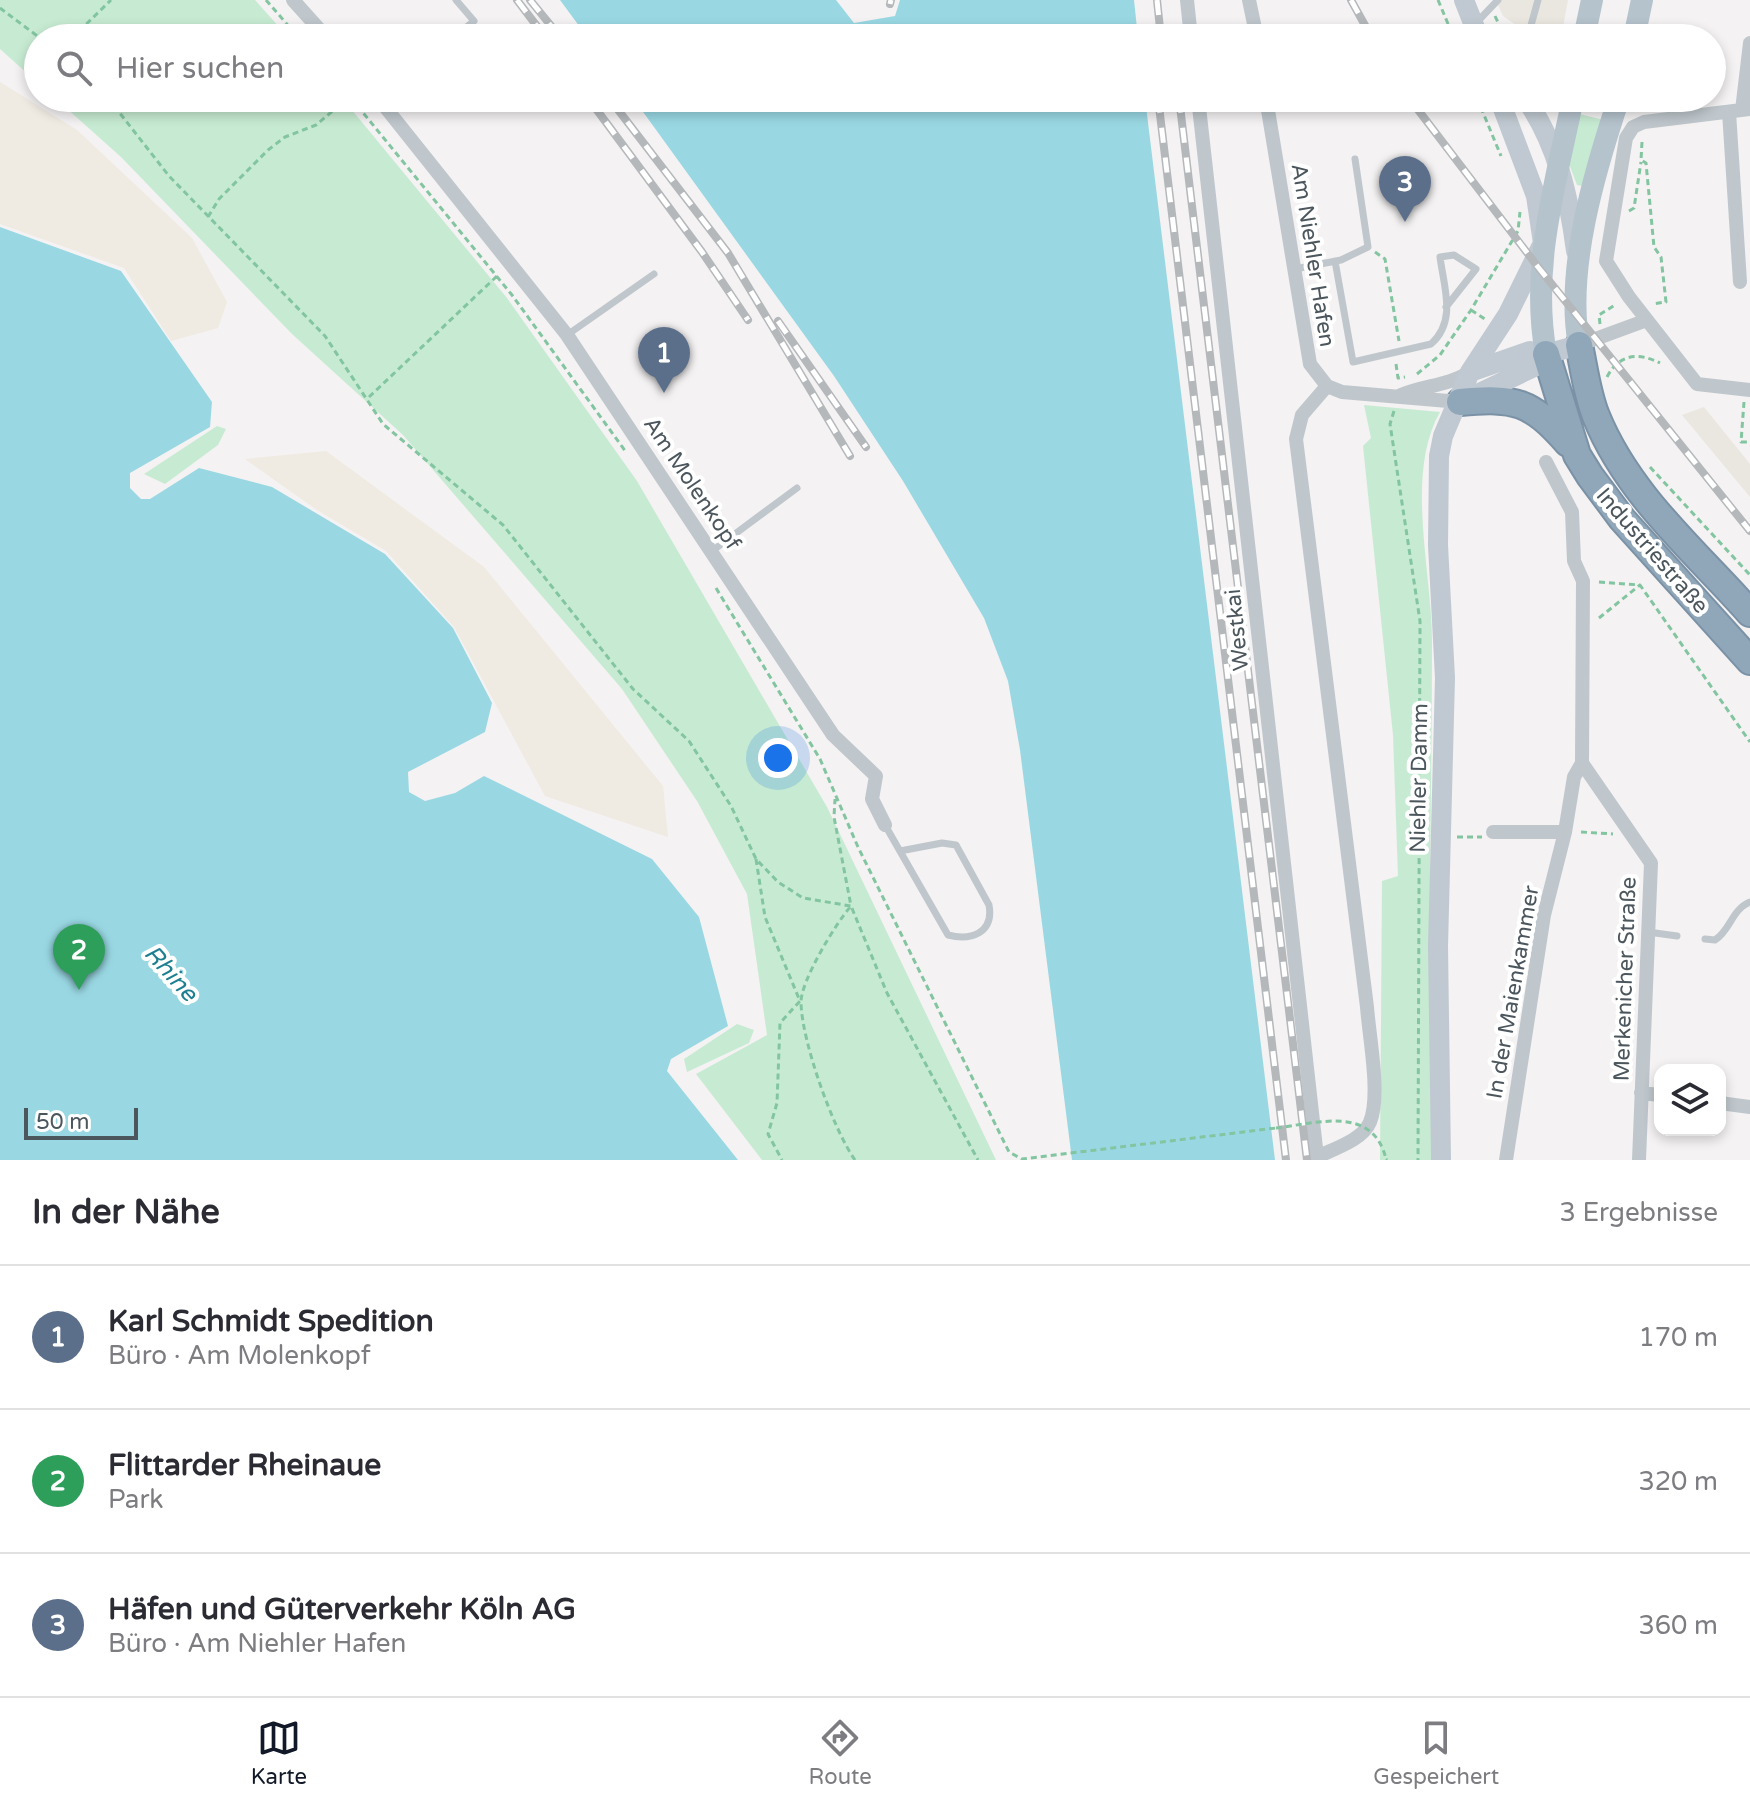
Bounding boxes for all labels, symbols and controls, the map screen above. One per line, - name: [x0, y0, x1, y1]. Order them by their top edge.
- search box: [24, 24, 1726, 112]
- icon: search: [52, 46, 96, 90]
- text: Hier suchen: [116, 50, 284, 87]
- pin: 3: [1379, 156, 1431, 222]
- street label: Am Niehler Hafen: [1286, 162, 1340, 349]
- pin: 1: [638, 327, 690, 393]
- street label: Am Molenkopf: [638, 412, 747, 556]
- street label: Industriestraße: [1591, 483, 1714, 619]
- street label: Westkai: [1220, 588, 1254, 672]
- street label: Niehler Damm: [1405, 703, 1433, 853]
- your location: [758, 738, 798, 778]
- street label: Merkenicher Straße: [1608, 876, 1642, 1082]
- street label: In der Maienkammer: [1481, 883, 1545, 1101]
- pin: 2: [53, 924, 105, 990]
- water label: Rhine: [138, 939, 204, 1009]
- map controls: [1654, 1064, 1726, 1136]
- button: layers: [1654, 1064, 1726, 1136]
- scale bar: [24, 1104, 138, 1140]
- text: 50 m: [36, 1109, 90, 1135]
- text: In der Nähe: [32, 1192, 220, 1233]
- text: 3 Ergebnisse: [1559, 1197, 1718, 1228]
- text: Karl Schmidt Spedition: [108, 1303, 434, 1340]
- text: 1: [50, 1322, 66, 1353]
- text: 170 m: [1638, 1322, 1718, 1353]
- text: Büro · Am Molenkopf: [108, 1340, 371, 1371]
- text: Flittarder Rheinaue: [108, 1447, 381, 1484]
- text: 2: [50, 1466, 66, 1497]
- text: 320 m: [1638, 1466, 1718, 1497]
- text: Park: [108, 1484, 164, 1515]
- text: Häfen und Güterverkehr Köln AG: [108, 1591, 576, 1628]
- text: 3: [50, 1610, 66, 1641]
- text: 360 m: [1638, 1610, 1718, 1641]
- text: Büro · Am Niehler Hafen: [108, 1628, 406, 1659]
- tab: Karte: [251, 1716, 307, 1790]
- tab: Route: [809, 1716, 872, 1790]
- tab: Gespeichert: [1373, 1716, 1499, 1790]

